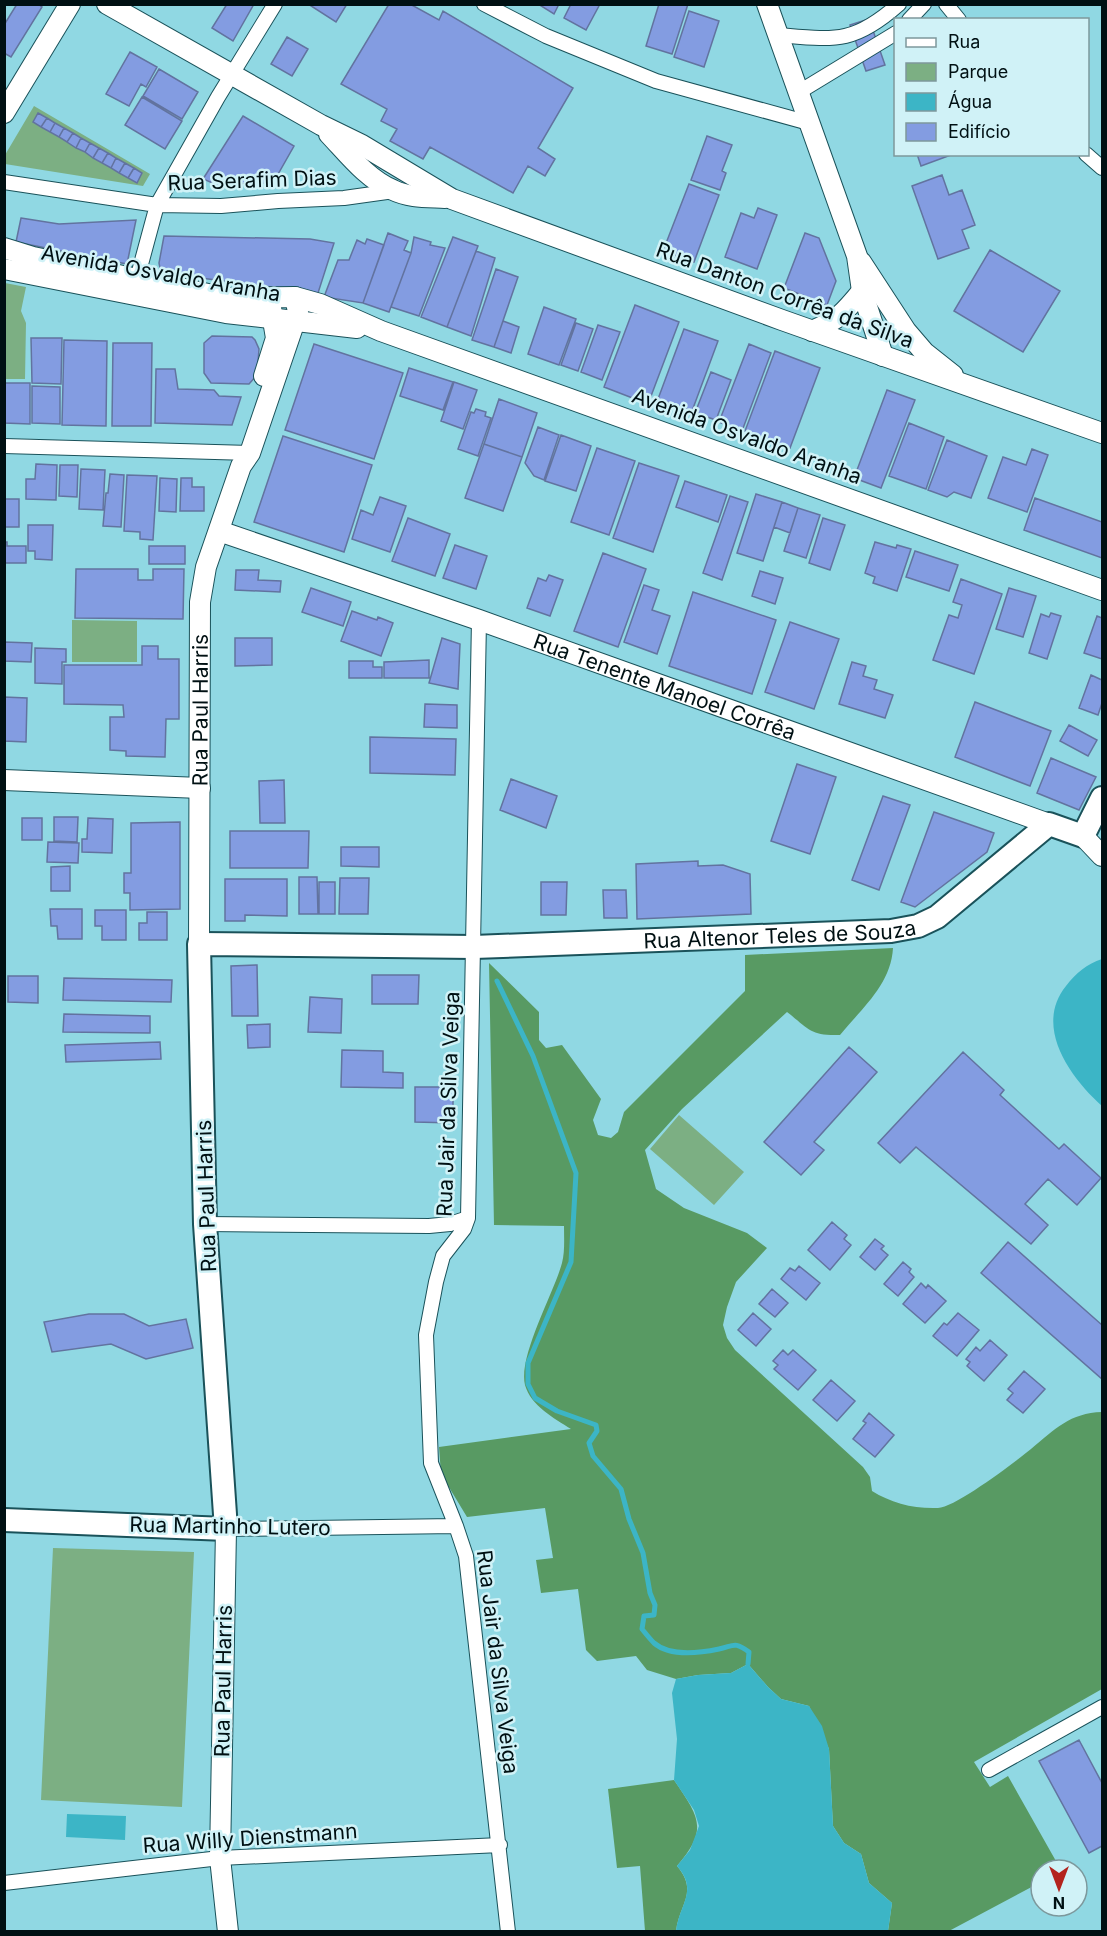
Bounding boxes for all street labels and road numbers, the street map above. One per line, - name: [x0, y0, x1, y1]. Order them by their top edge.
- street label: Rua Serafim Dias: [167, 165, 337, 195]
- street label: Rua Danton Corrêa da Silva: [653, 237, 917, 353]
- street label: Avenida Osvaldo Aranha: [39, 240, 283, 306]
- street label: Avenida Osvaldo Aranha: [629, 383, 865, 489]
- street label: Rua Tenente Manoel Corrêa: [530, 628, 799, 745]
- street label: Rua Paul Harris: [187, 634, 212, 786]
- street label: Rua Altenor Teles de Souza: [643, 914, 918, 953]
- street label: Rua Jair da Silva Veiga: [432, 991, 464, 1217]
- street label: Rua Paul Harris: [191, 1119, 221, 1273]
- street label: Rua Martinho Lutero: [129, 1512, 331, 1540]
- street label: Rua Jair da Silva Veiga: [472, 1549, 524, 1775]
- street label: Rua Paul Harris: [209, 1605, 237, 1757]
- street label: Rua Willy Dienstmann: [142, 1818, 358, 1858]

